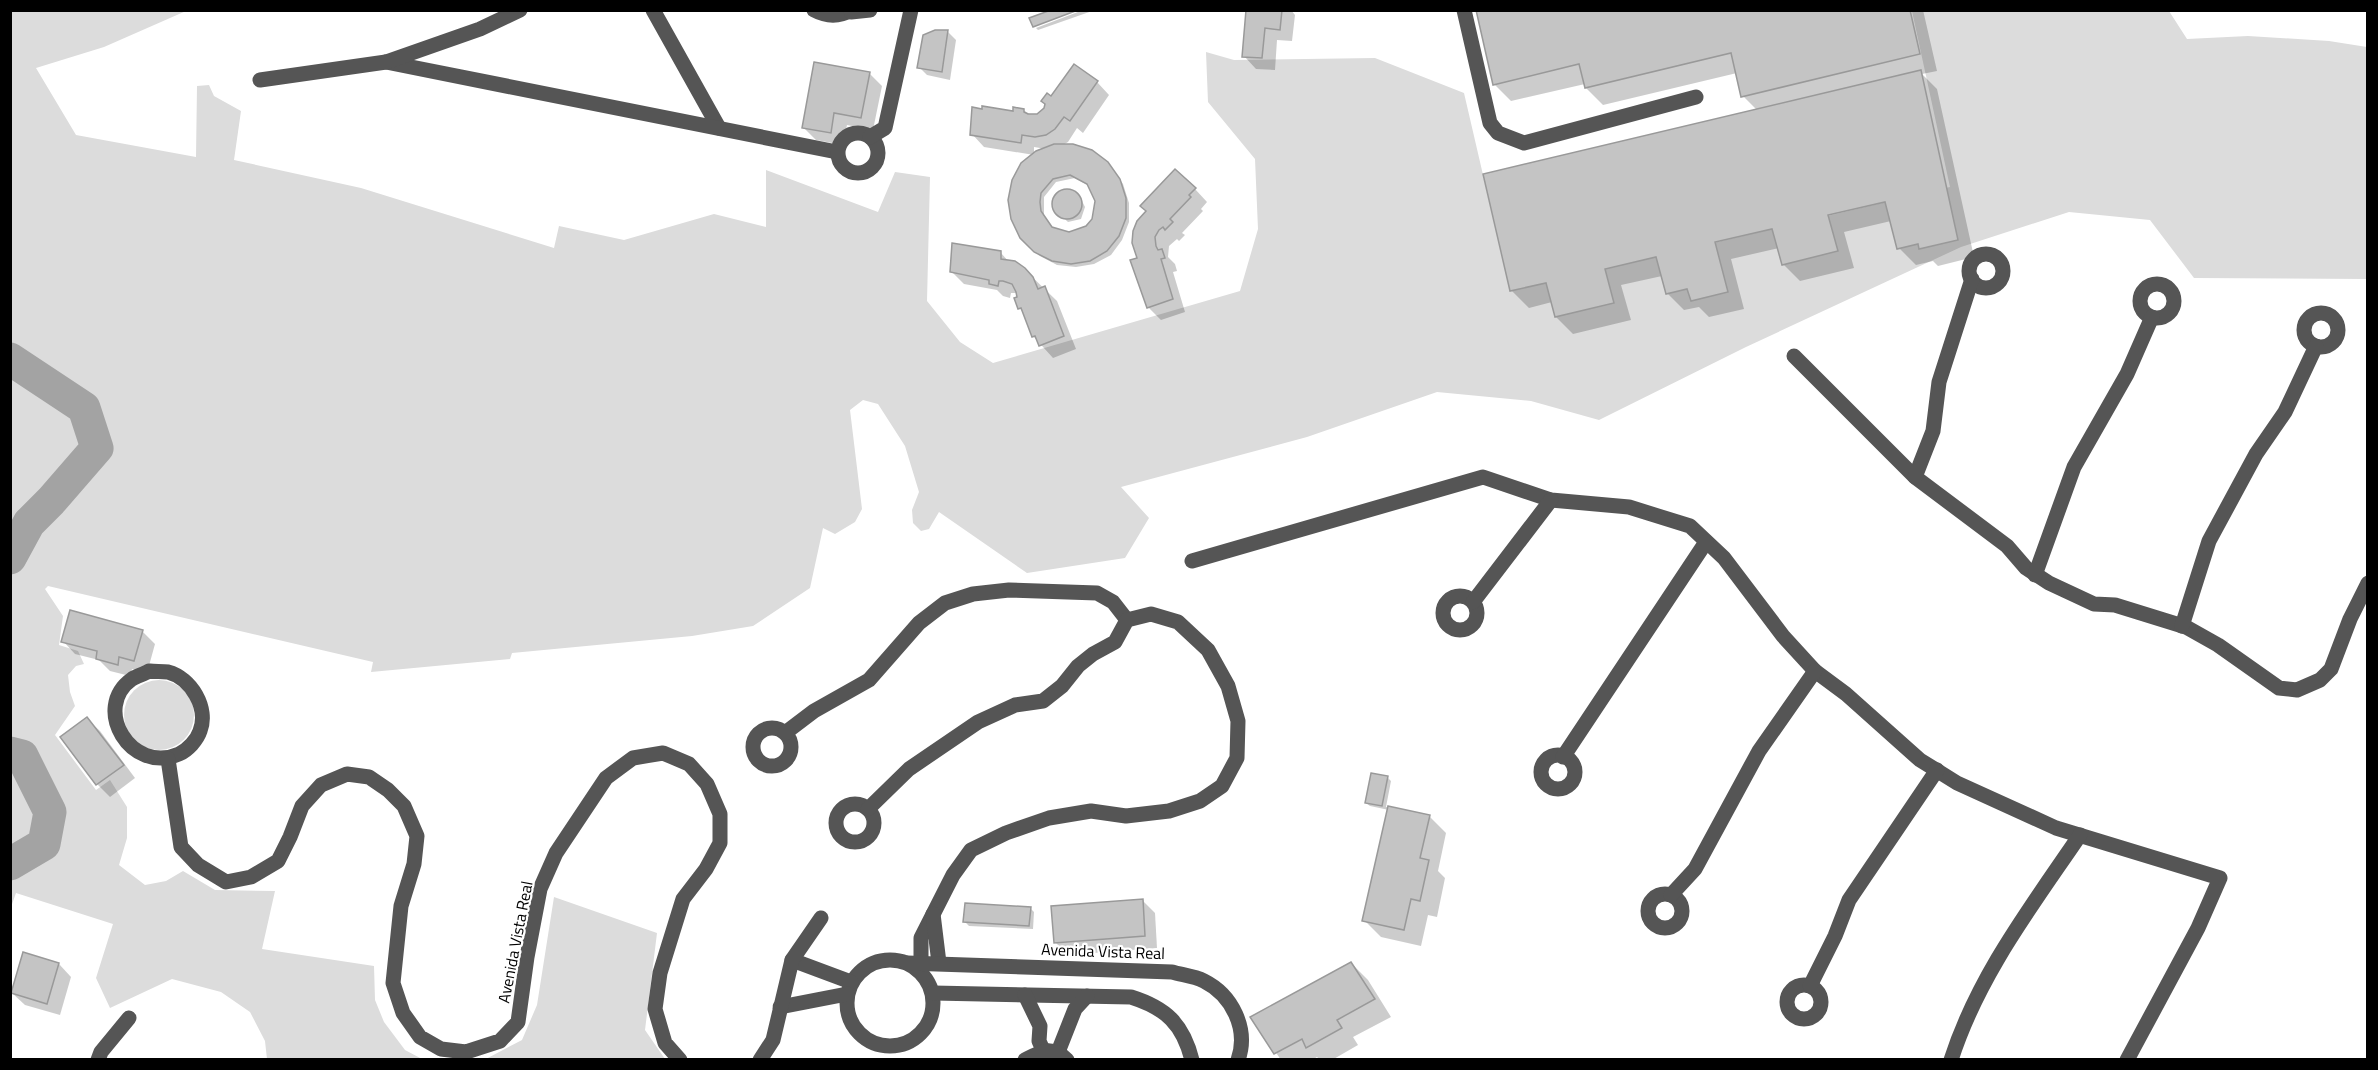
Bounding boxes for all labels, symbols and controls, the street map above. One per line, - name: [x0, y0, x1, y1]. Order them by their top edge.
- street label: Avenida Vista Real: [491, 879, 539, 1005]
- street label: Avenida Vista Real: [1041, 937, 1165, 965]

